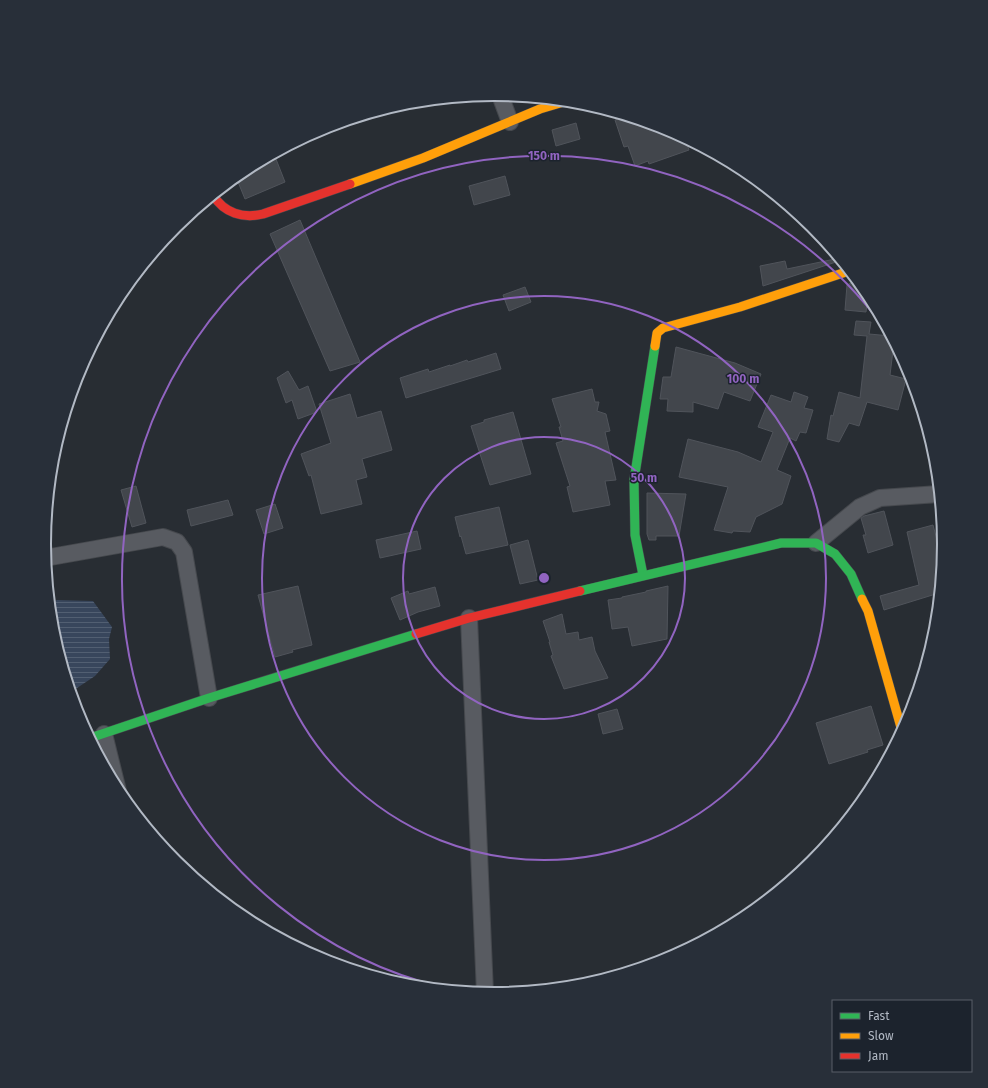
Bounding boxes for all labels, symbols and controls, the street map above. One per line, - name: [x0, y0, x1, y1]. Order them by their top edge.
- text: 150 m: [528, 149, 560, 163]
- text: 100 m: [727, 372, 759, 386]
- text: 50 m: [631, 471, 657, 485]
- centre of rings: [537, 571, 551, 585]
- legend: [832, 1000, 972, 1072]
- text: Fast: [868, 1009, 890, 1023]
- text: Slow: [868, 1029, 894, 1043]
- text: Jam: [868, 1049, 888, 1063]

